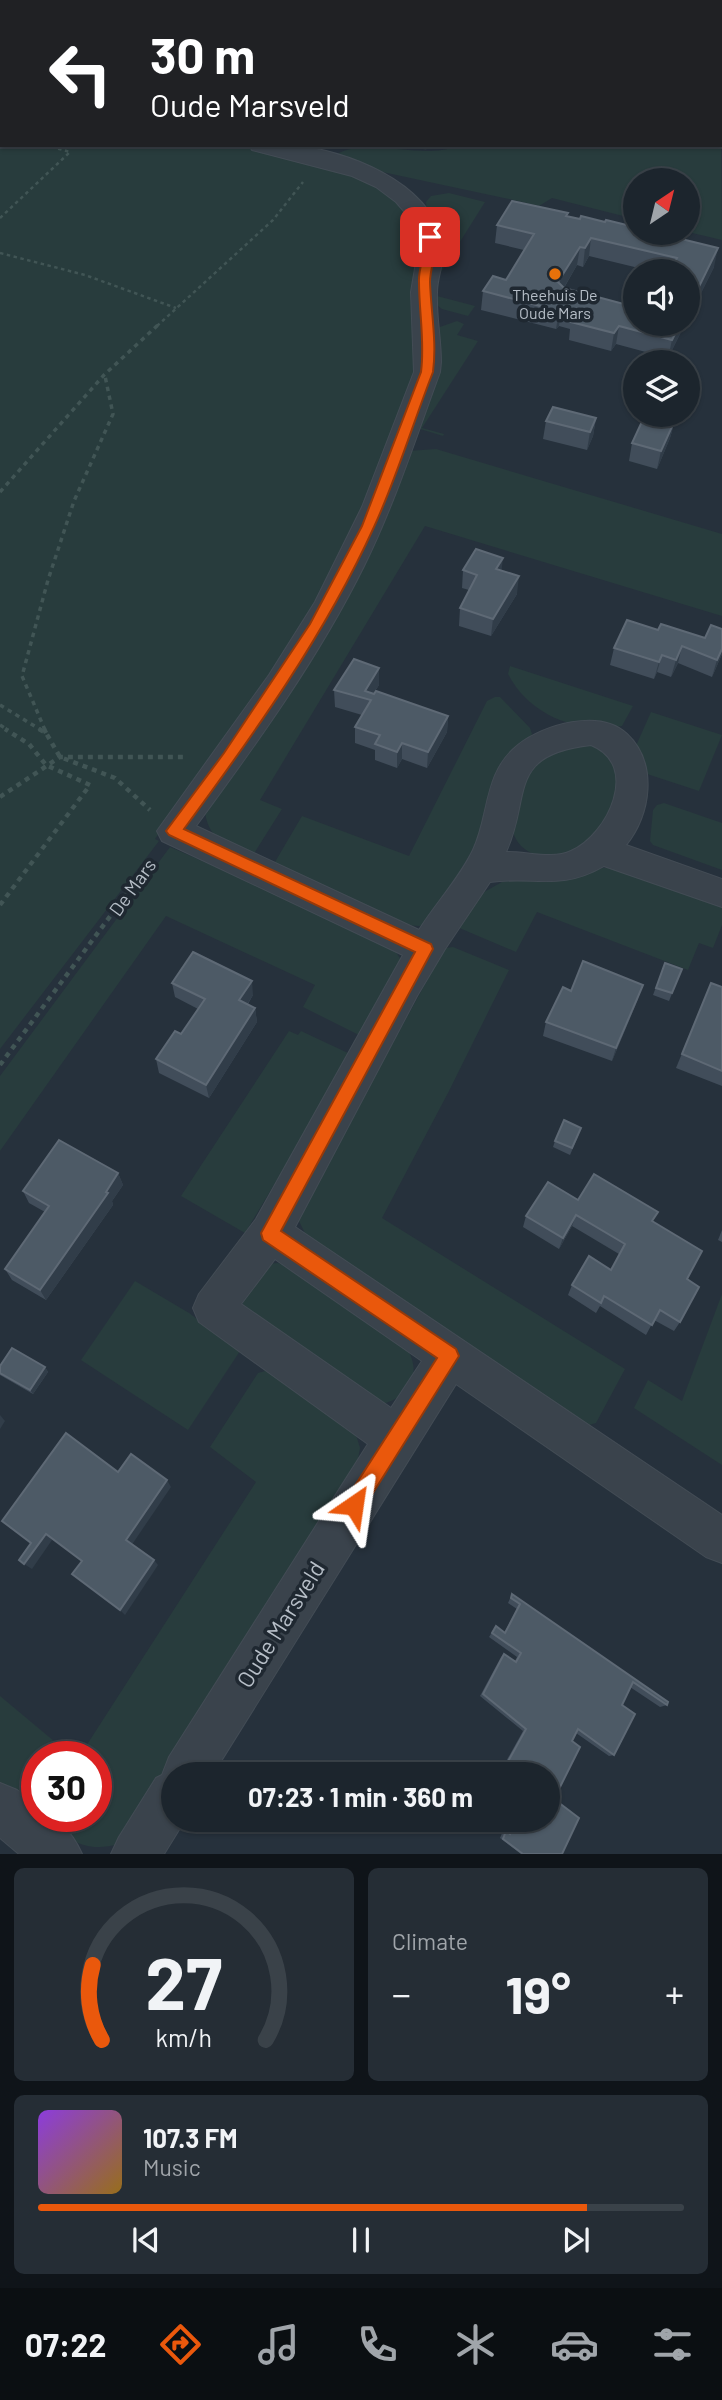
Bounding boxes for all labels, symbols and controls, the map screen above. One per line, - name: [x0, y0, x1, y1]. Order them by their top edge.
- text: 30 m: [150, 25, 255, 84]
- icon: left: [35, 28, 126, 119]
- text: Oude Marsveld: [150, 85, 350, 123]
- north arrow: [623, 168, 700, 245]
- map controls: [623, 168, 700, 427]
- pin: [400, 207, 460, 267]
- icon: arrive: [411, 218, 449, 256]
- button: sound: [623, 259, 700, 336]
- marker: Theehuis De Oude Mars: [547, 266, 563, 282]
- place label: Theehuis De Oude Mars: [512, 285, 598, 322]
- button: layers: [623, 350, 700, 427]
- street label: De Mars: [104, 854, 160, 920]
- position arrow: [317, 1468, 391, 1542]
- street label: Oude Marsveld: [230, 1556, 330, 1692]
- speed limit sign: 30: [21, 1741, 112, 1832]
- text: 07:23 · 1 min · 360 m: [248, 1781, 473, 1812]
- text: Climate: [392, 1927, 468, 1955]
- text: 27: [146, 1938, 222, 2026]
- text: 19°: [505, 1962, 571, 2024]
- text: −: [392, 1970, 411, 2016]
- text: +: [665, 1970, 684, 2016]
- text: km/h: [156, 2022, 212, 2052]
- text: 107.3 FM: [143, 2122, 238, 2153]
- text: Music: [143, 2153, 201, 2181]
- icon: previous: [127, 2221, 165, 2259]
- icon: pause: [342, 2221, 380, 2259]
- icon: next: [557, 2221, 595, 2259]
- icon: directions: [156, 2320, 205, 2369]
- icon: music: [254, 2320, 303, 2369]
- icon: phone: [353, 2320, 402, 2369]
- icon: climate: [451, 2320, 500, 2369]
- icon: car: [550, 2320, 599, 2369]
- icon: filters: [648, 2320, 697, 2369]
- text: 07:22: [25, 2325, 106, 2363]

